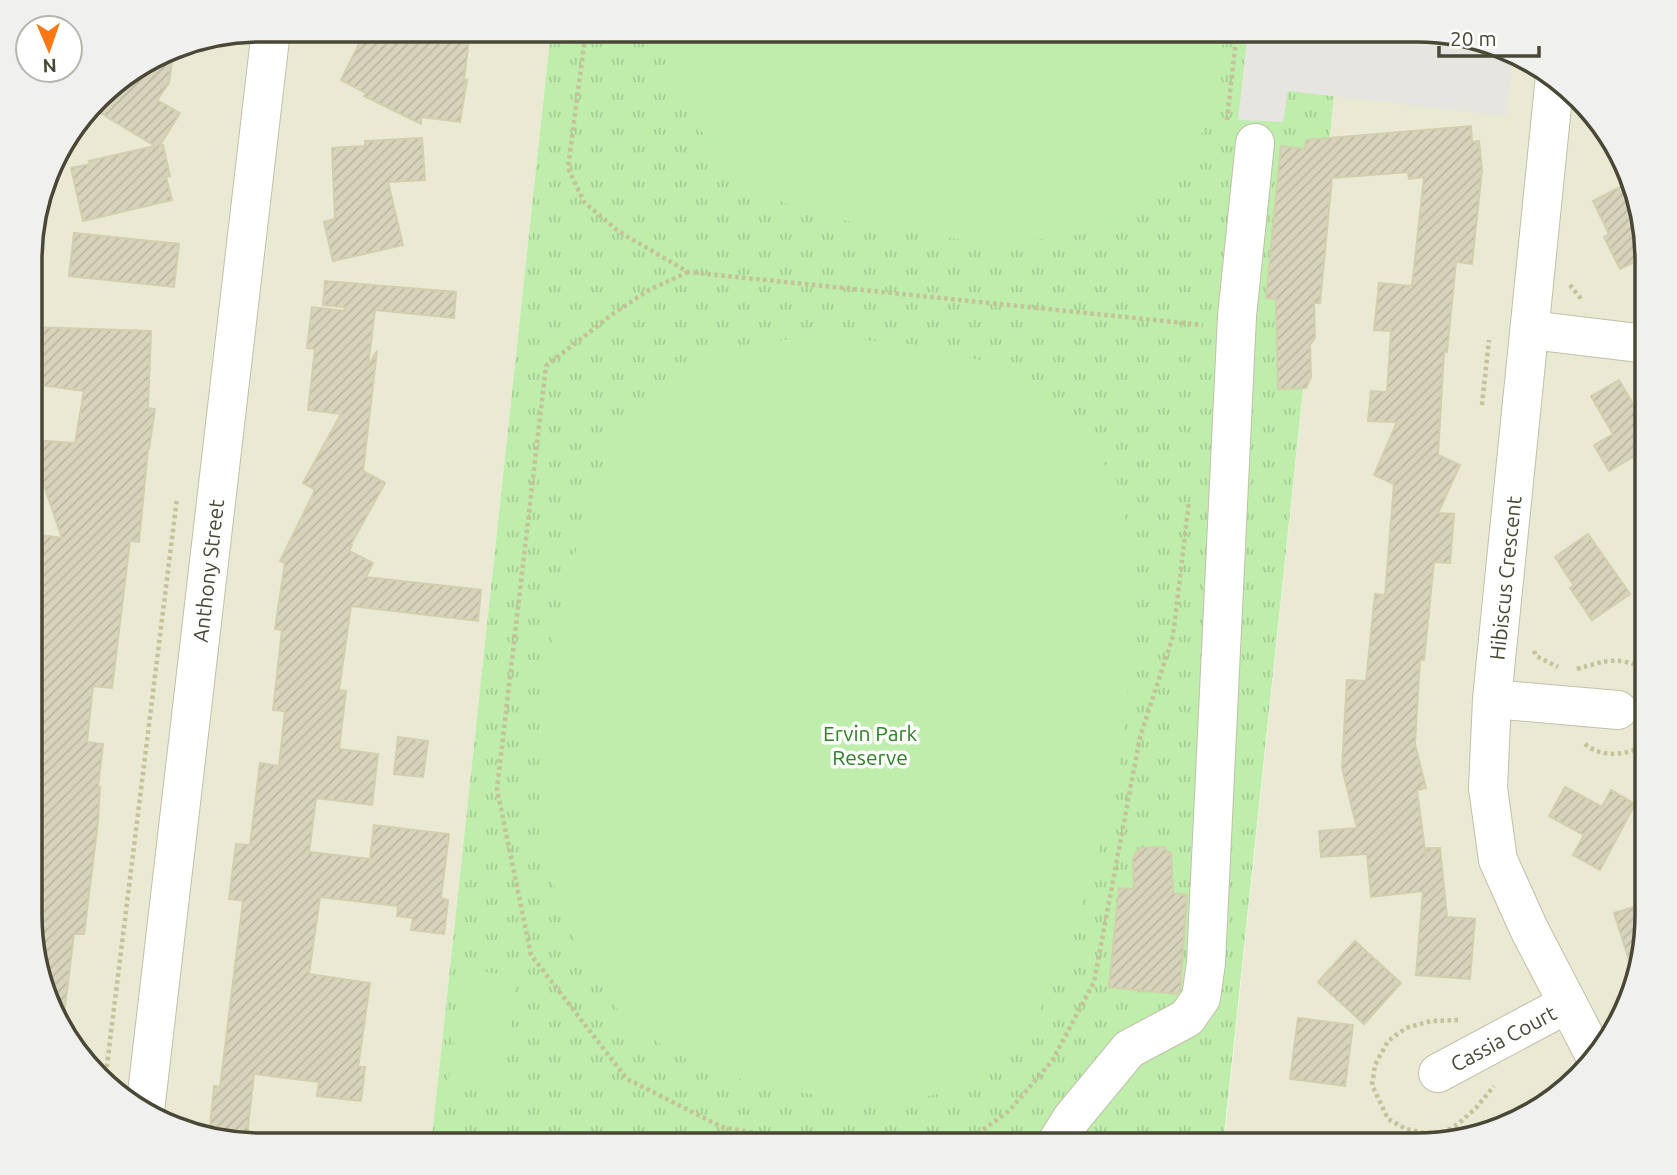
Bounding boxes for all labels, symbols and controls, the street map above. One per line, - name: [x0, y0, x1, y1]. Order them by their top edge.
- north arrow: [14, 14, 84, 84]
- scale bar: [1439, 14, 1539, 58]
- text: 20 m: [1450, 26, 1497, 50]
- text: N: [42, 55, 57, 77]
- street label: Hibiscus Crescent: [1484, 495, 1526, 661]
- street label: Anthony Street: [188, 498, 228, 643]
- park label: Ervin Park Reserve: [823, 721, 917, 769]
- street label: Cassia Court: [1446, 1000, 1560, 1076]

